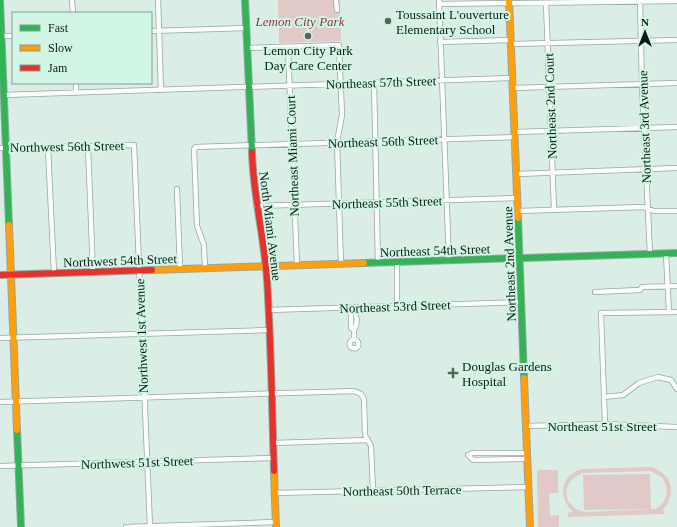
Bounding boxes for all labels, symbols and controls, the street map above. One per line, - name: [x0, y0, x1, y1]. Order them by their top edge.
- place label: Toussaint L'ouverture Elementary School: [396, 7, 509, 37]
- legend: [12, 12, 152, 84]
- north arrow: [625, 12, 665, 52]
- park label: Lemon City Park: [255, 14, 345, 29]
- marker: Toussaint L'ouverture Elementary School: [383, 16, 393, 26]
- text: N: [641, 16, 649, 28]
- text: Fast: [48, 21, 69, 35]
- marker: Lemon City Park Day Care Center: [303, 31, 313, 41]
- text: Slow: [48, 41, 73, 55]
- place label: Lemon City Park Day Care Center: [263, 43, 353, 73]
- street label: Northeast 2nd Court: [541, 52, 560, 159]
- text: Jam: [48, 61, 68, 75]
- street label: Northeast 3rd Avenue: [635, 70, 654, 184]
- street label: Northeast 57th Street: [326, 73, 437, 92]
- street label: Northeast Miami Court: [283, 95, 302, 217]
- street label: Northeast 56th Street: [328, 132, 439, 151]
- street label: Northwest 56th Street: [10, 138, 125, 155]
- street label: North Miami Avenue: [256, 170, 285, 282]
- street label: Northeast 55th Street: [332, 193, 443, 212]
- street label: Northeast 2nd Avenue: [500, 206, 519, 322]
- street label: Northeast 54th Street: [380, 241, 491, 260]
- street label: Northwest 54th Street: [63, 251, 178, 270]
- street label: Northwest 1st Avenue: [132, 278, 151, 393]
- street label: Northeast 53rd Street: [339, 297, 451, 316]
- place label: Douglas Gardens Hospital: [462, 359, 552, 389]
- marker: Douglas Gardens Hospital: [447, 367, 459, 379]
- street label: Northeast 51st Street: [547, 419, 657, 434]
- street label: Northwest 51st Street: [80, 453, 194, 472]
- street label: Northeast 50th Terrace: [343, 482, 462, 499]

